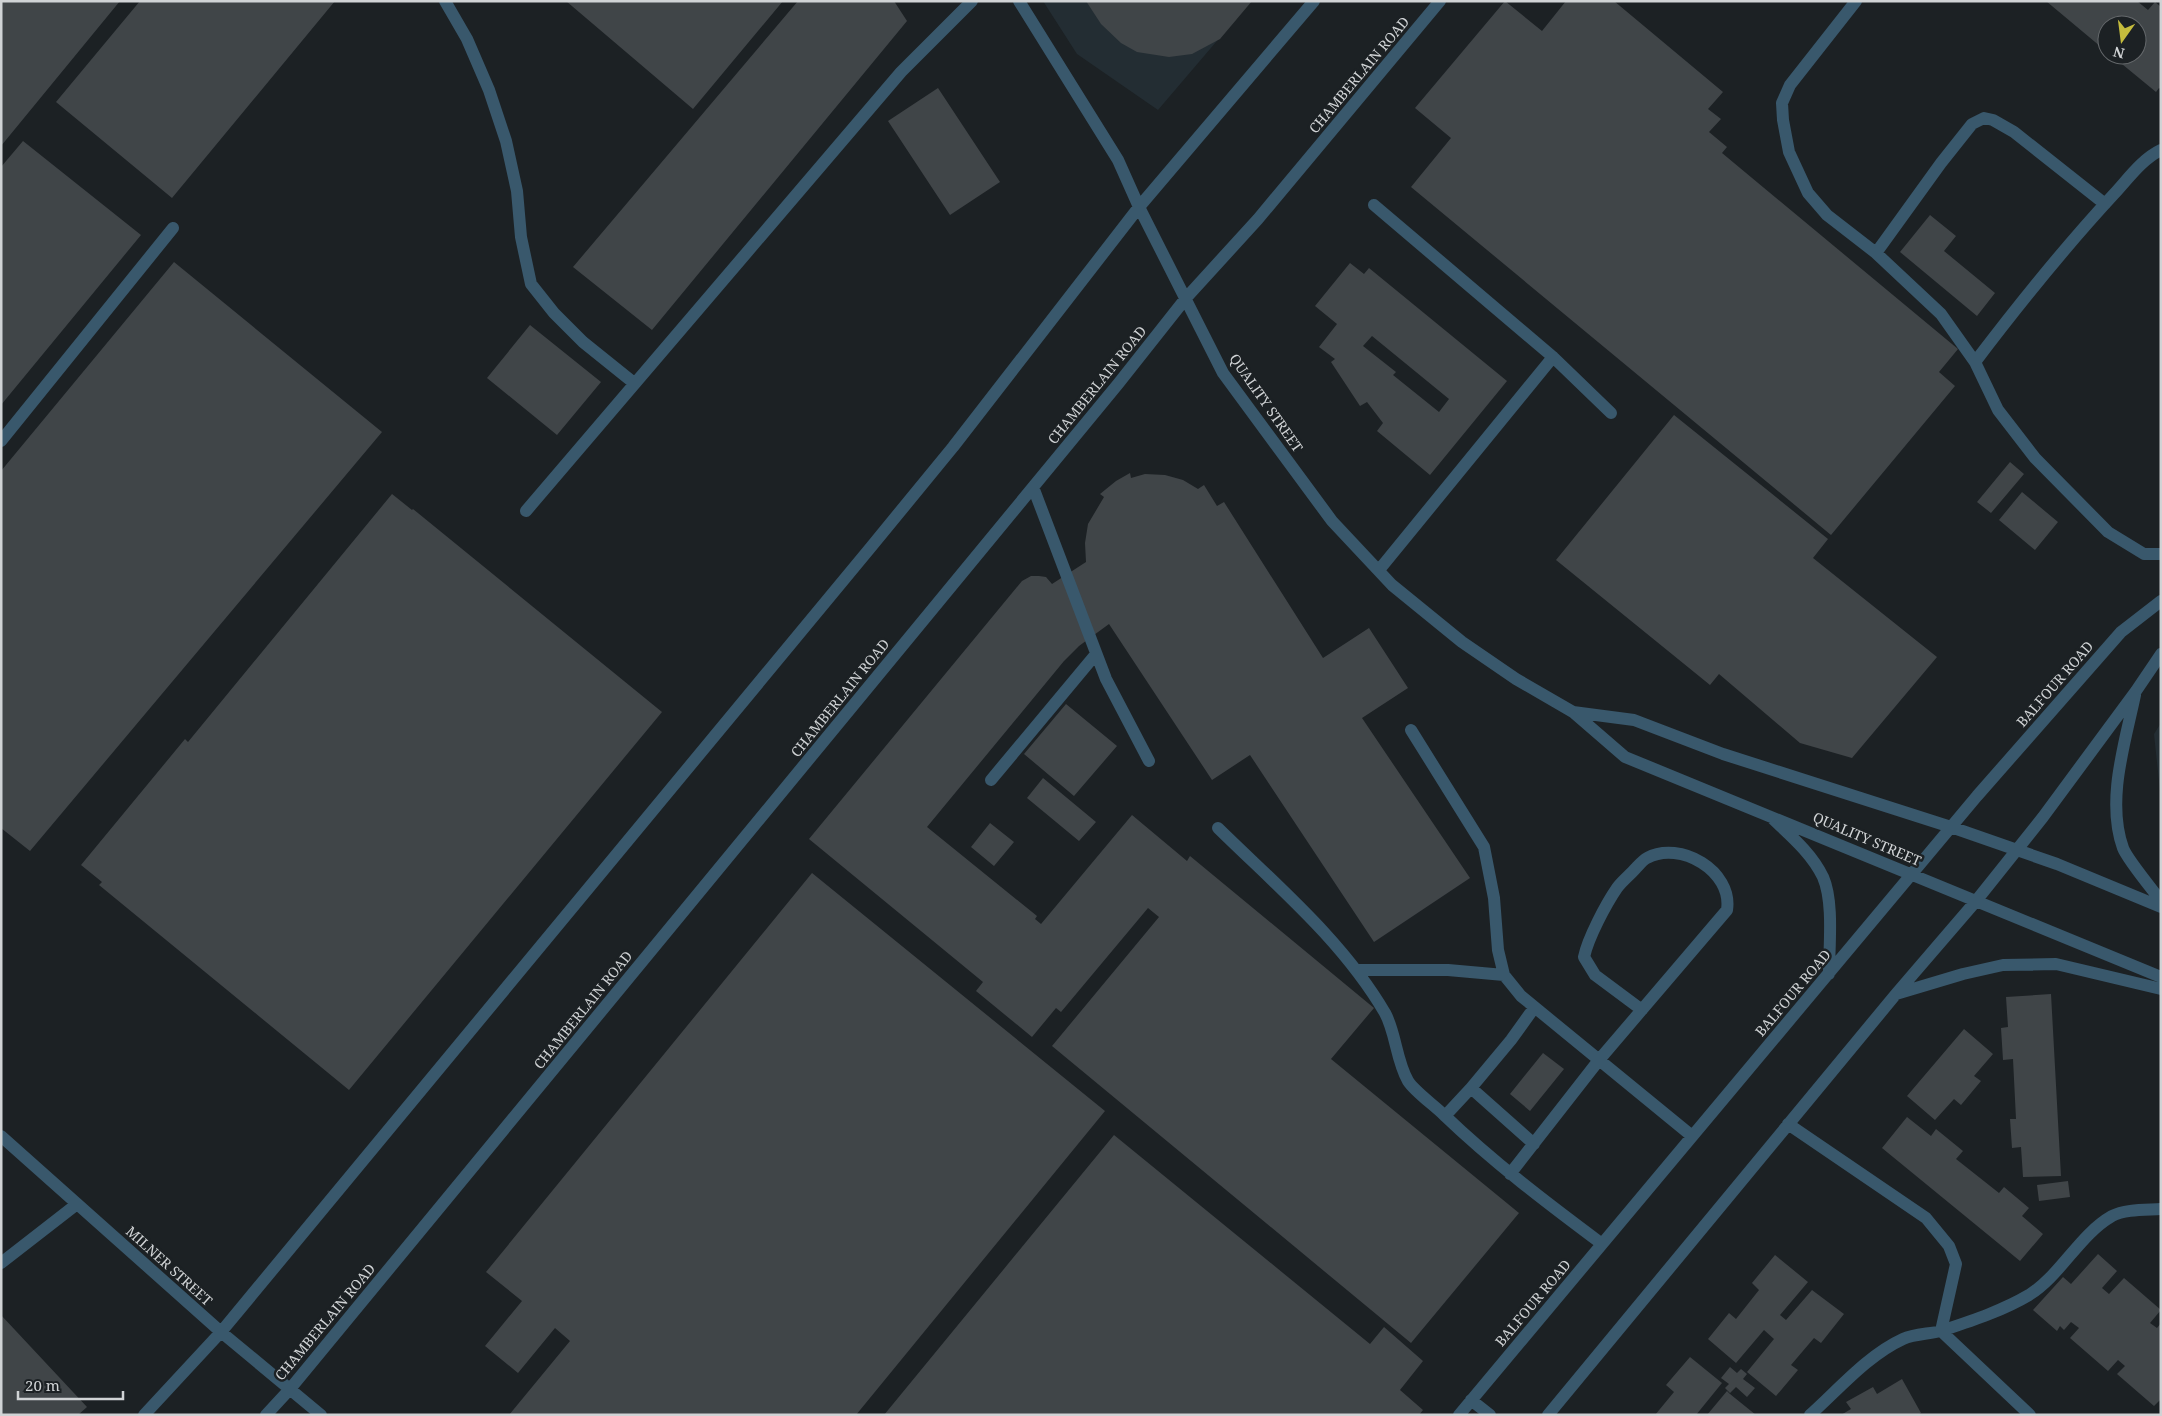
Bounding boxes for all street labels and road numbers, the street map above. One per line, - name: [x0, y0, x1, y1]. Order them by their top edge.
- street label: CHAMBERLAIN ROAD: [1304, 12, 1413, 137]
- street label: CHAMBERLAIN ROAD: [1043, 322, 1150, 448]
- street label: QUALITY STREET: [1225, 350, 1308, 456]
- street label: CHAMBERLAIN ROAD: [786, 635, 893, 761]
- street label: BALFOUR ROAD: [2012, 637, 2097, 731]
- street label: QUALITY STREET: [1810, 807, 1925, 870]
- street label: BALFOUR ROAD: [1751, 945, 1835, 1040]
- street label: CHAMBERLAIN ROAD: [529, 947, 636, 1073]
- street label: MILNER STREET: [122, 1222, 217, 1310]
- street label: BALFOUR ROAD: [1491, 1255, 1575, 1350]
- street label: CHAMBERLAIN ROAD: [270, 1259, 379, 1384]

